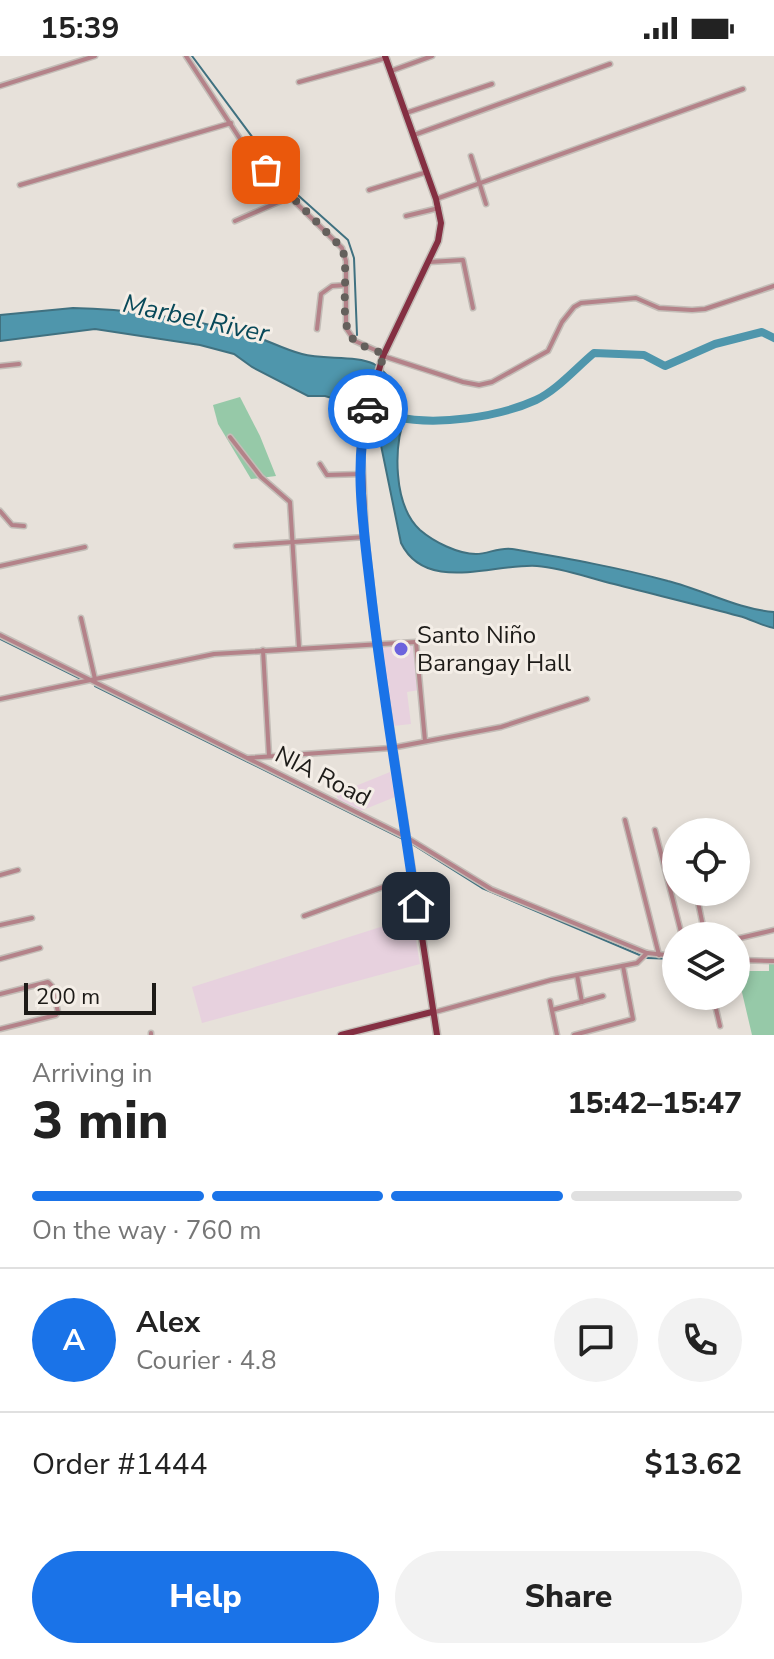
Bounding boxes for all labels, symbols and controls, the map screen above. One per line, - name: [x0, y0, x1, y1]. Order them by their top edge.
- text: 15:39: [40, 8, 119, 49]
- pin: [232, 136, 300, 204]
- icon: bag: [244, 148, 288, 192]
- water label: Marbel River: [120, 286, 273, 351]
- courier: [328, 369, 408, 449]
- icon: car: [346, 387, 390, 431]
- place label: Santo Niño Barangay Hall: [417, 619, 571, 679]
- marker: Santo Niño Barangay Hall: [392, 640, 410, 658]
- street label: NIA Road: [270, 738, 376, 814]
- map controls: [662, 818, 750, 1010]
- button: locate: [662, 818, 750, 906]
- pin: [382, 872, 450, 940]
- icon: home: [394, 884, 438, 928]
- button: layers: [662, 922, 750, 1010]
- scale bar: [24, 979, 156, 1015]
- text: 200 m: [36, 982, 100, 1012]
- text: Arriving in: [32, 1056, 153, 1091]
- text: 15:42–15:47: [567, 1083, 742, 1124]
- text: 3 min: [32, 1085, 169, 1156]
- text: On the way · 760 m: [32, 1213, 261, 1248]
- button: chat: [554, 1298, 638, 1382]
- button: phone: [658, 1298, 742, 1382]
- text: Alex: [136, 1302, 200, 1343]
- text: A: [63, 1320, 85, 1361]
- text: Courier · 4.8: [136, 1343, 277, 1378]
- text: Order #1444: [32, 1444, 207, 1485]
- text: $13.62: [645, 1444, 742, 1485]
- button: Help: [32, 1551, 379, 1643]
- button: Share: [395, 1551, 742, 1643]

